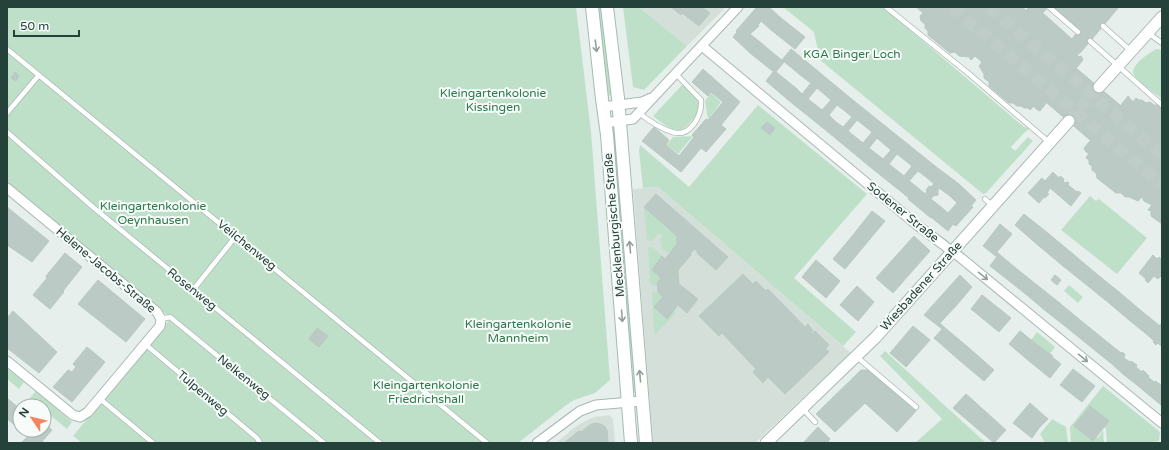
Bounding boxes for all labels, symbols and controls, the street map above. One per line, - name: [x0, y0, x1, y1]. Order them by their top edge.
- scale bar: [14, 12, 79, 38]
- text: 50 m: [20, 19, 49, 33]
- one-way arrow: [592, 39, 600, 52]
- park label: KGA Binger Loch: [803, 47, 901, 61]
- park label: Kleingartenkolonie Kissingen: [440, 86, 547, 114]
- street label: Mecklenburgische Straße: [601, 152, 627, 298]
- street label: Sodener Straße: [864, 179, 942, 245]
- park label: Kleingartenkolonie Oeynhausen: [100, 199, 207, 227]
- street label: Veilchenweg: [215, 217, 279, 273]
- street label: Helene-Jacobs-Straße: [53, 224, 159, 316]
- street label: Wiesbadener Straße: [877, 238, 965, 333]
- one-way arrow: [626, 241, 634, 254]
- street label: Rosenweg: [165, 265, 219, 313]
- one-way arrow: [977, 271, 988, 280]
- one-way arrow: [618, 309, 625, 322]
- park label: Kleingartenkolonie Mannheim: [465, 317, 572, 345]
- street label: Nelkenweg: [215, 352, 273, 402]
- one-way arrow: [1078, 354, 1089, 363]
- street label: Tulpenweg: [175, 368, 231, 418]
- one-way arrow: [637, 370, 644, 383]
- park label: Kleingartenkolonie Friedrichshall: [373, 378, 480, 406]
- north arrow: [12, 398, 52, 438]
- text: N: [16, 405, 32, 420]

